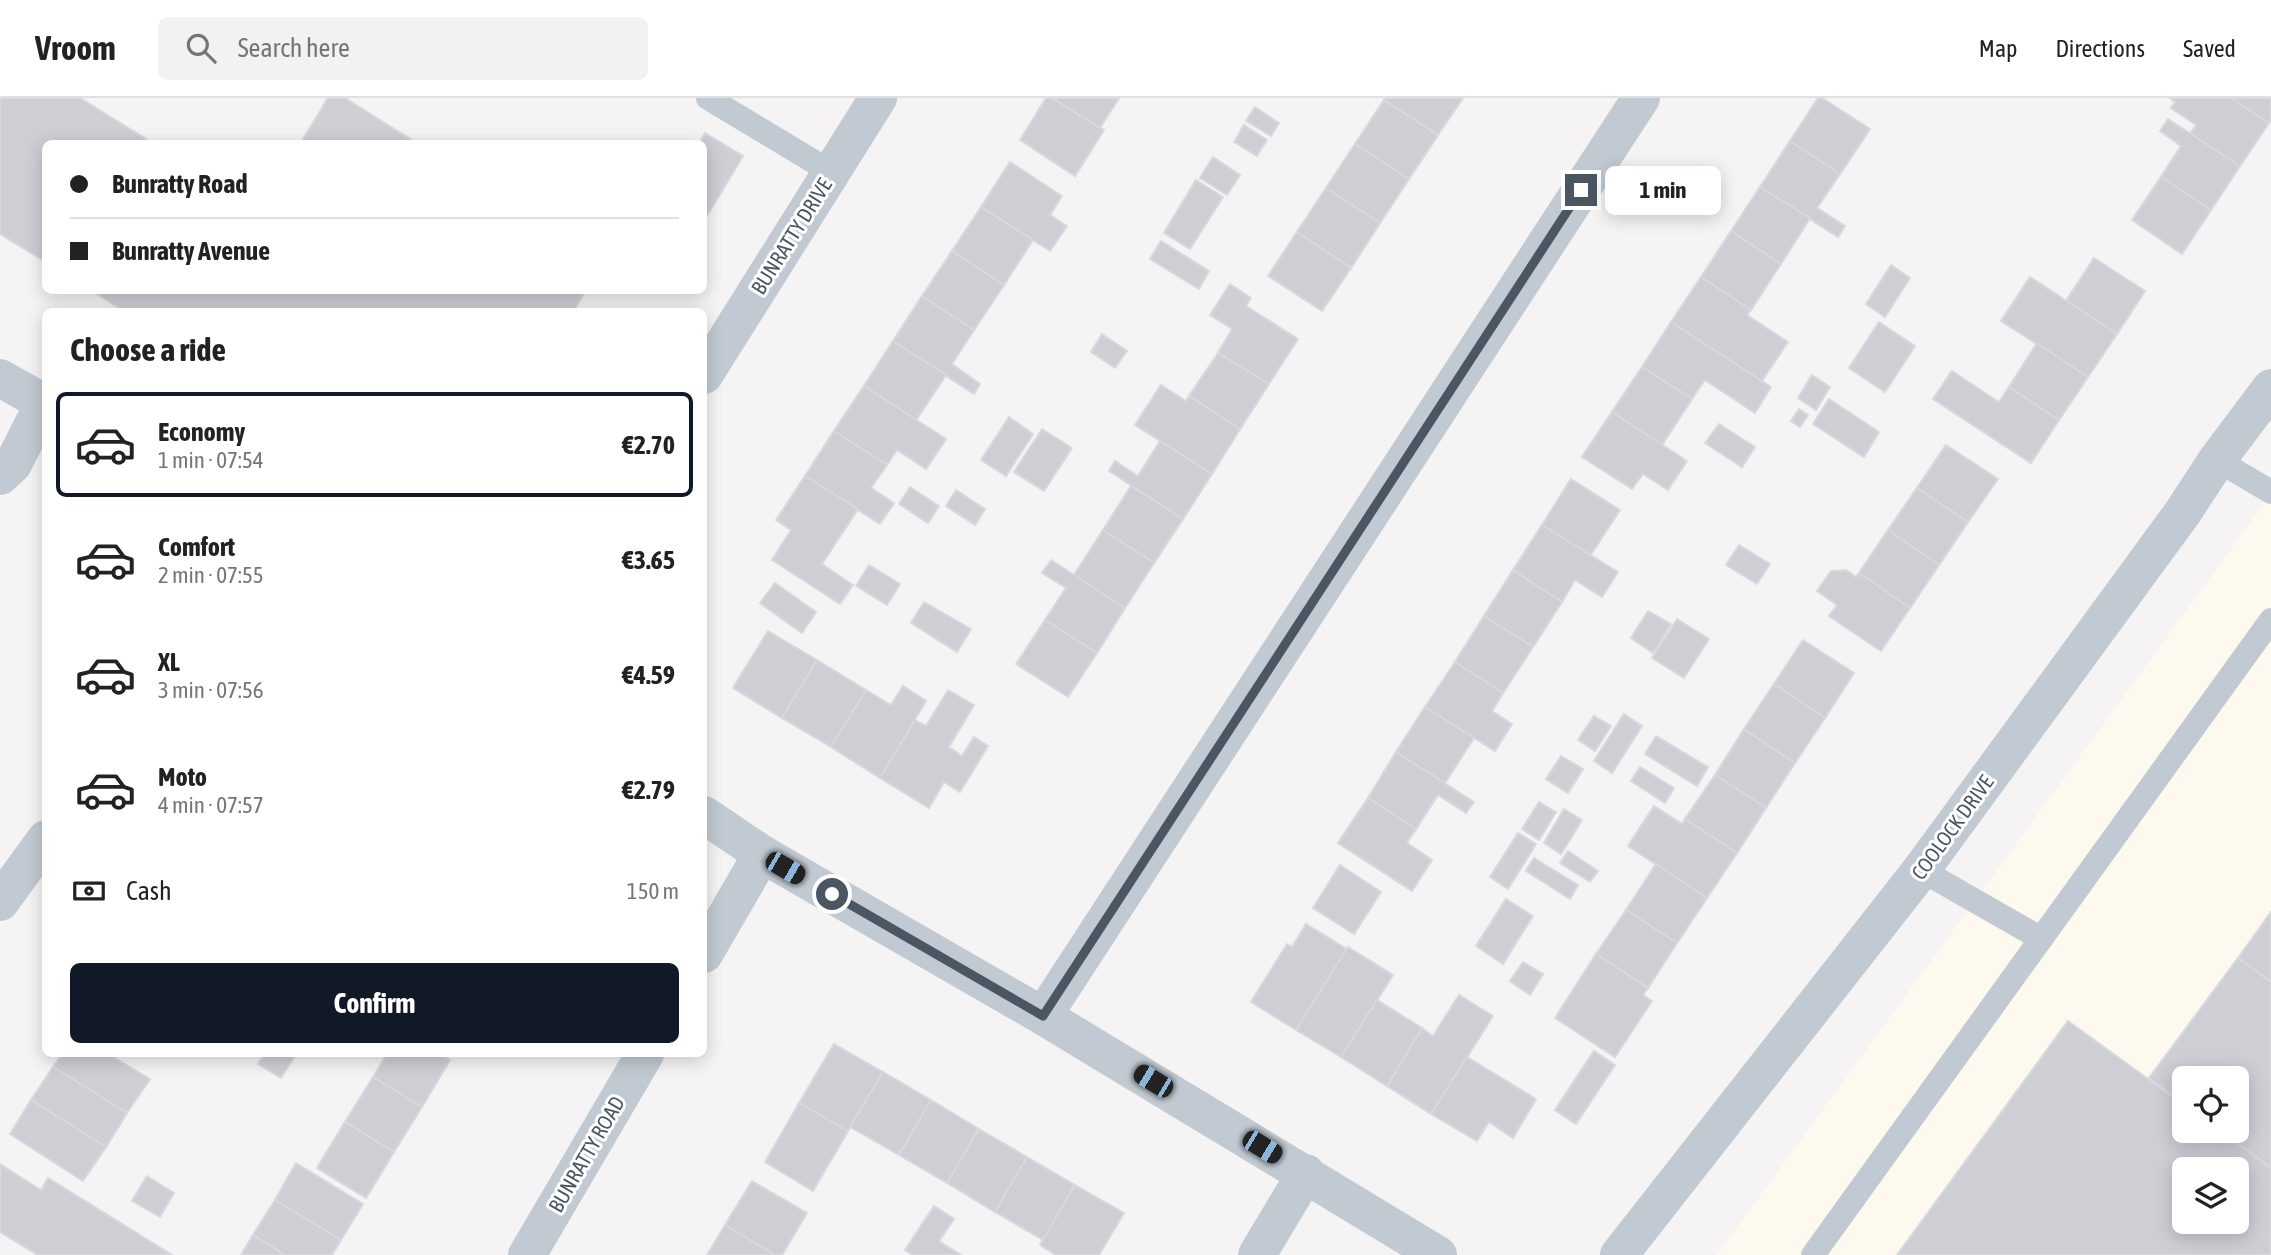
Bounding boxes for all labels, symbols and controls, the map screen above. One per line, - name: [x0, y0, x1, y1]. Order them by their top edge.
- search box: [158, 17, 648, 80]
- text: Vroom: [35, 29, 116, 67]
- icon: search: [182, 29, 220, 67]
- text: Search here: [238, 33, 350, 63]
- text: Map: [1979, 35, 2017, 62]
- text: Directions: [2055, 35, 2145, 62]
- text: Saved: [2183, 35, 2236, 62]
- callout: 1 min: [1606, 166, 1721, 214]
- text: Bunratty Road: [112, 169, 248, 199]
- street label: BUNRATTY DRIVE: [746, 174, 836, 298]
- route end: [1565, 174, 1597, 206]
- text: 1 min: [1640, 177, 1686, 203]
- text: Bunratty Avenue: [112, 236, 270, 266]
- text: Choose a ride: [70, 331, 226, 368]
- icon: car: [74, 413, 137, 476]
- text: Economy: [158, 417, 245, 447]
- text: €2.70: [622, 430, 675, 460]
- text: 1 min · 07:54: [158, 447, 264, 473]
- icon: car: [74, 528, 137, 591]
- text: Comfort: [158, 532, 235, 562]
- text: €3.65: [622, 545, 675, 575]
- text: 2 min · 07:55: [158, 562, 264, 588]
- icon: car: [74, 643, 137, 706]
- text: XL: [158, 647, 180, 677]
- text: €4.59: [622, 660, 675, 690]
- text: 3 min · 07:56: [158, 677, 264, 703]
- icon: car: [74, 758, 137, 821]
- text: Moto: [158, 762, 207, 792]
- street label: COOLOCK DRIVE: [1906, 770, 1998, 884]
- text: €2.79: [622, 775, 675, 805]
- text: 4 min · 07:57: [158, 792, 264, 818]
- car: [762, 848, 809, 888]
- icon: cash: [70, 872, 108, 910]
- text: Cash: [126, 876, 172, 906]
- text: 150 m: [627, 878, 679, 904]
- route start: [816, 878, 848, 910]
- button: Confirm: [70, 963, 679, 1043]
- car: [1130, 1061, 1177, 1101]
- map controls: [2172, 1066, 2249, 1234]
- button: locate: [2172, 1066, 2249, 1143]
- street label: BUNRATTY ROAD: [543, 1092, 629, 1216]
- car: [1239, 1127, 1286, 1167]
- button: layers: [2172, 1157, 2249, 1234]

